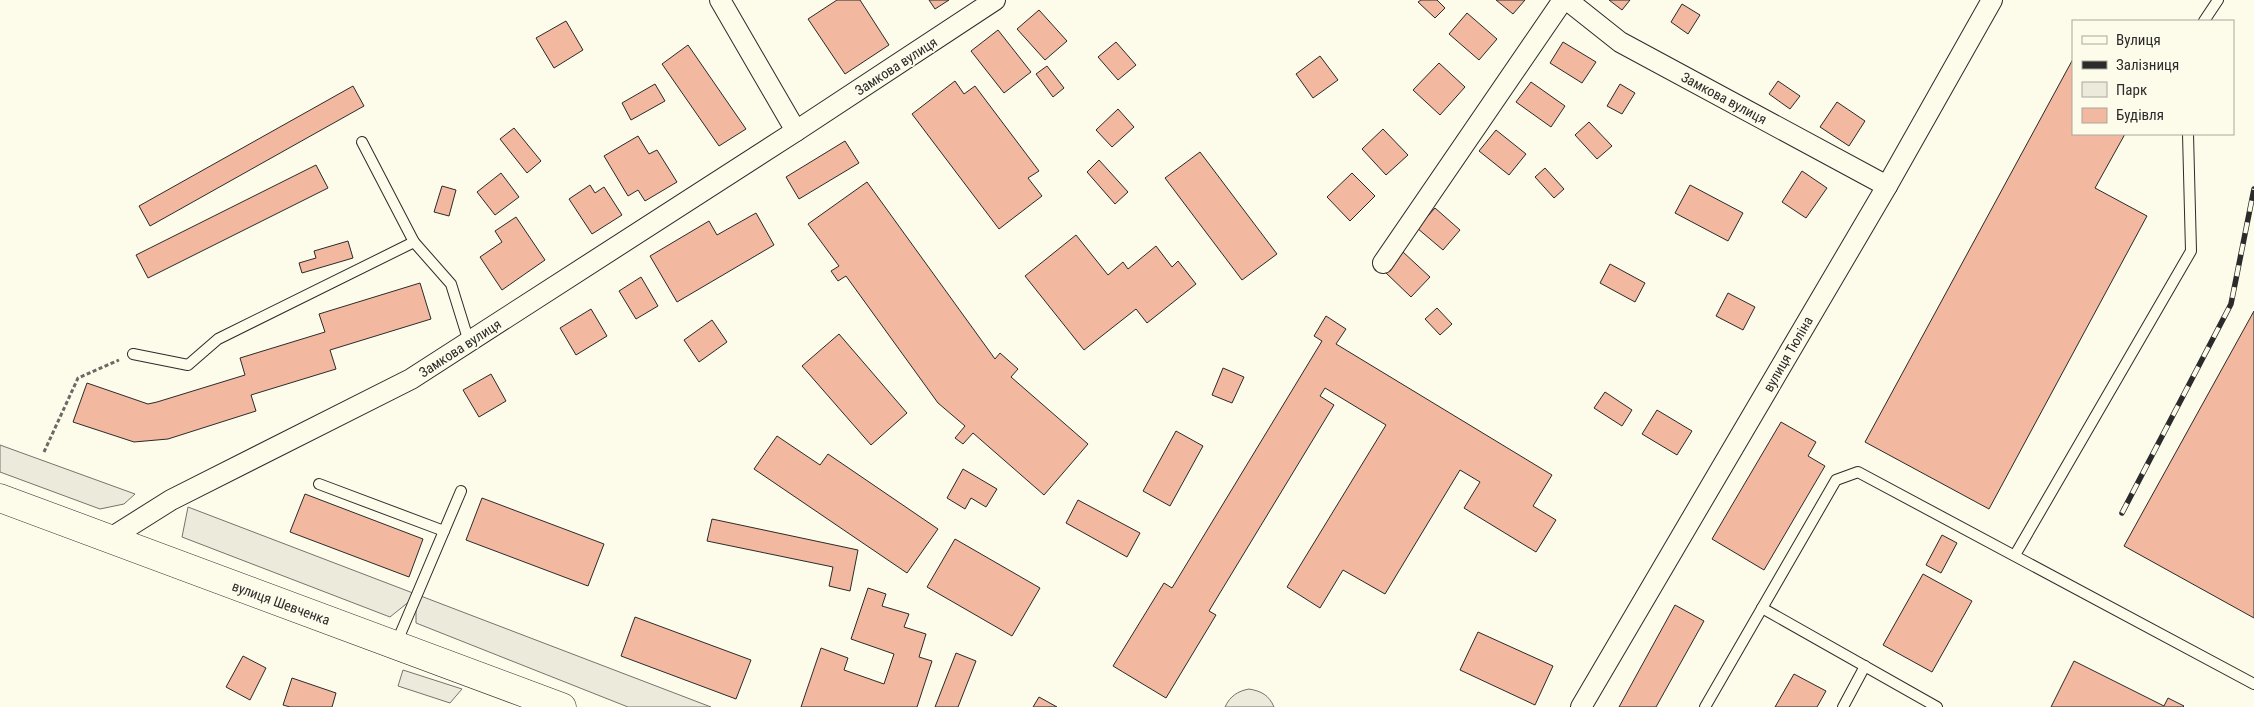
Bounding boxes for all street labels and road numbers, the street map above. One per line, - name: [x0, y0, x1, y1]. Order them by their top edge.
- street label: Замкова вулиця: [852, 34, 940, 98]
- street label: Замкова вулиця: [1678, 69, 1770, 127]
- street label: вулиця Тюліна: [1760, 313, 1816, 395]
- street label: Замкова вулиця: [416, 316, 504, 380]
- street label: вулиця Шевченка: [230, 578, 332, 628]

